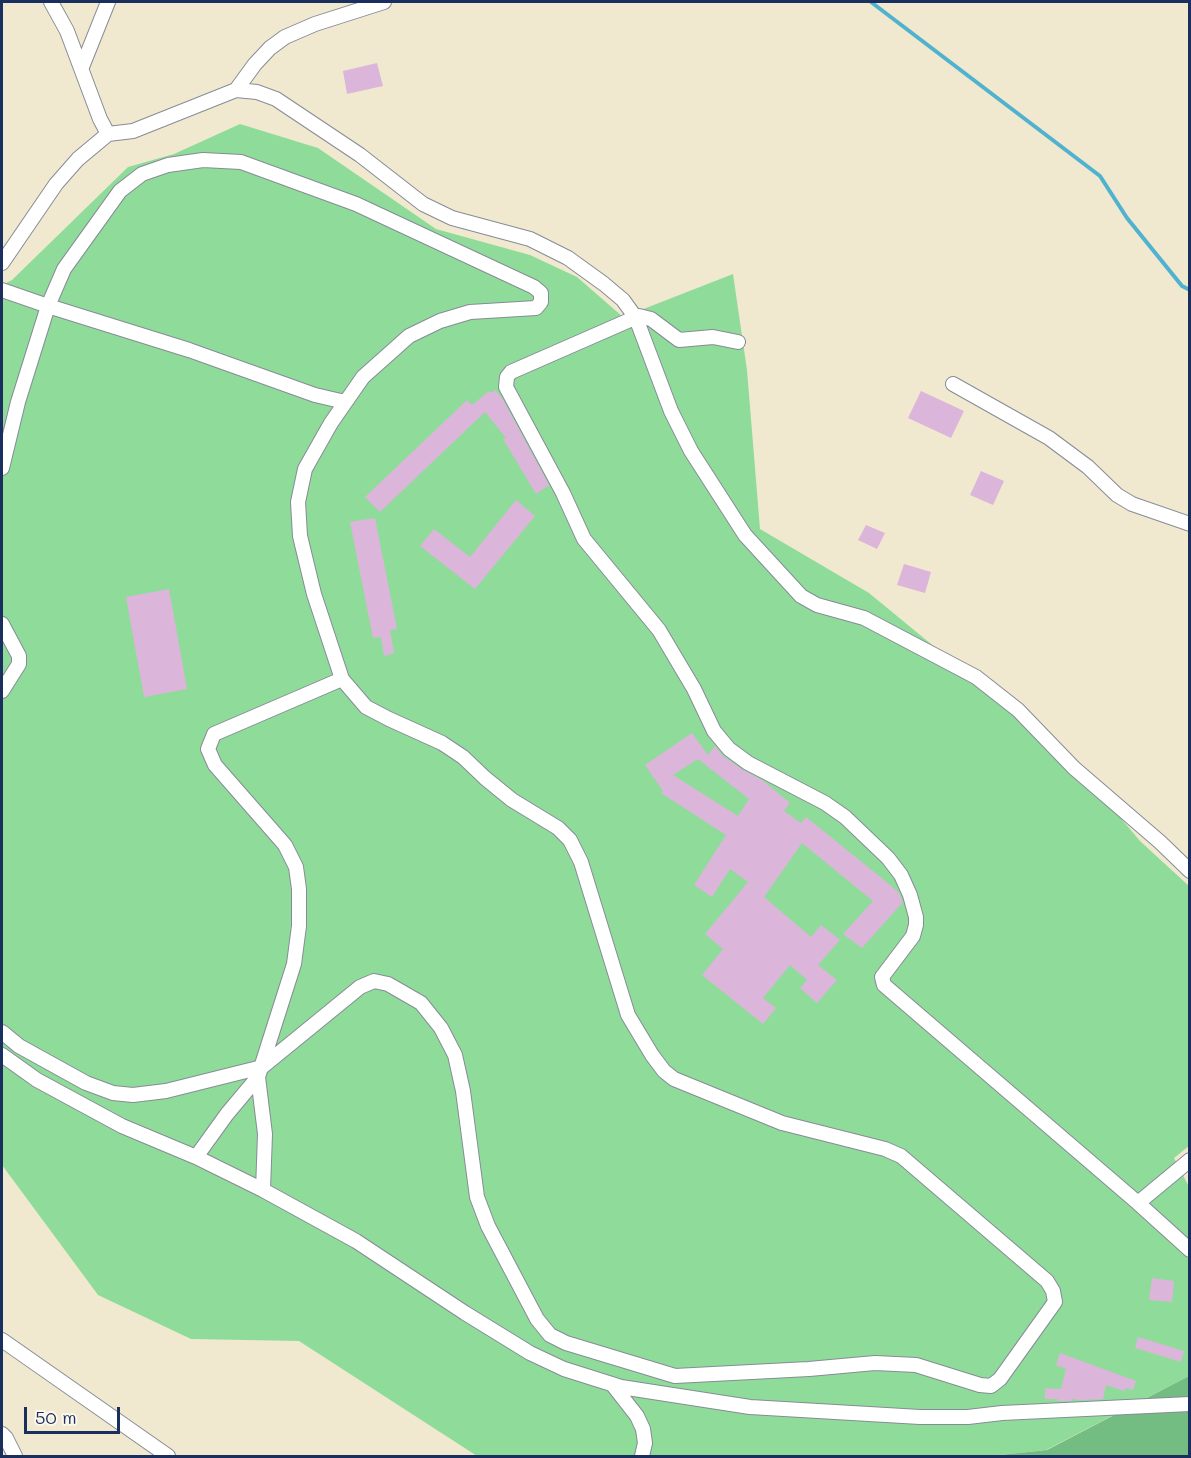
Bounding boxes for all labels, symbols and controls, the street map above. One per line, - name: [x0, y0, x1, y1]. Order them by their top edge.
- scale bar: [27, 1395, 123, 1433]
- text: 50 m: [35, 1405, 77, 1429]

